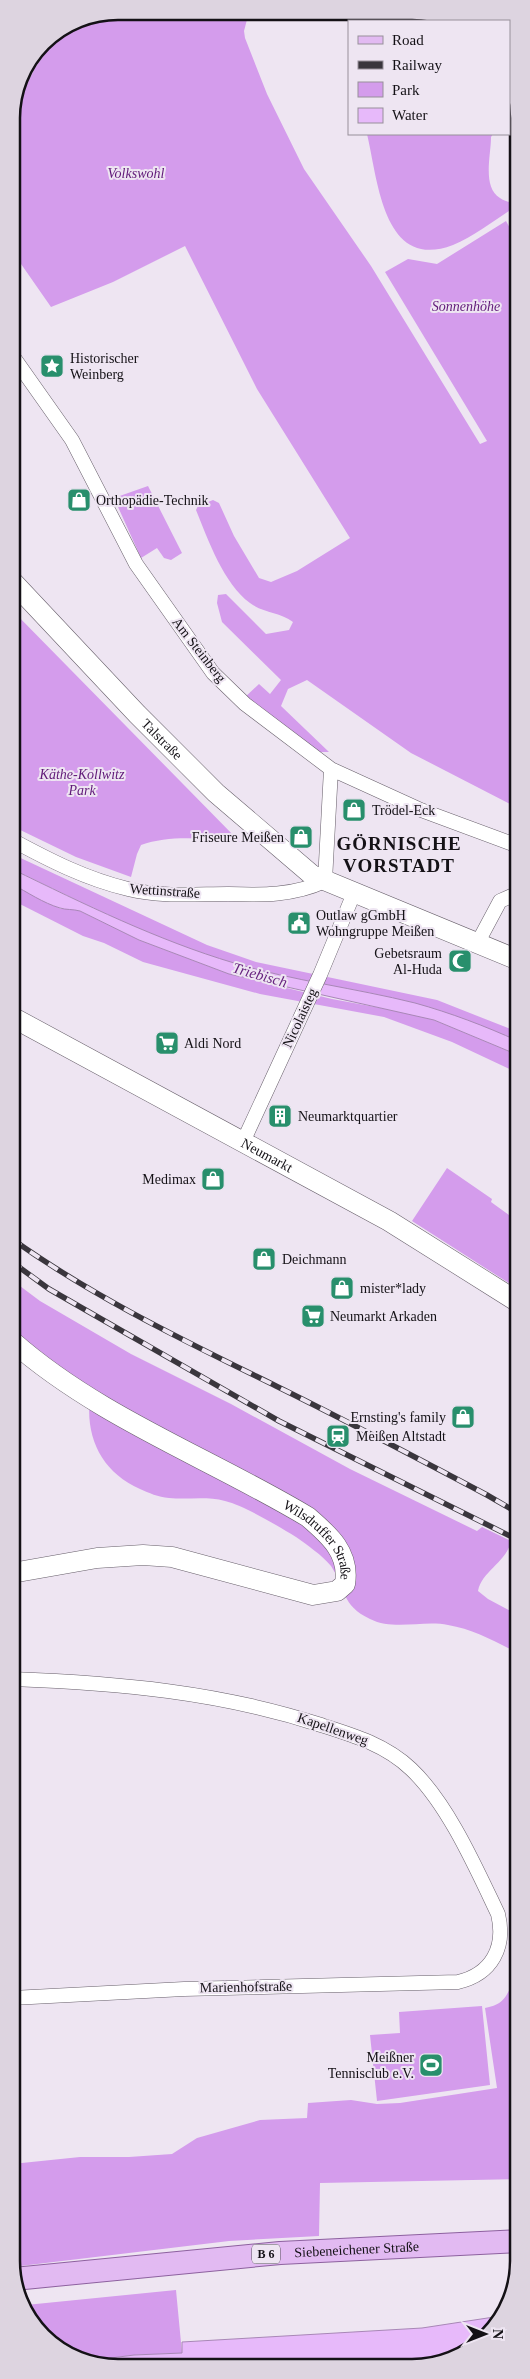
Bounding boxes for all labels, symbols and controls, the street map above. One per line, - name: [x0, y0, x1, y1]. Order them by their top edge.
- legend: [348, 20, 510, 135]
- text: Road: [392, 32, 424, 48]
- text: Railway: [392, 57, 442, 73]
- text: Park: [392, 82, 420, 98]
- text: Water: [392, 107, 427, 123]
- park label: Volkswohl: [108, 166, 164, 181]
- park label: Sonnenhöhe: [432, 299, 500, 314]
- place label: Historischer Weinberg: [70, 351, 139, 382]
- place icon: Historischer Weinberg: [39, 353, 65, 379]
- shop icon: Orthopädie-Technik: [66, 487, 92, 513]
- place label: Orthopädie-Technik: [96, 493, 209, 508]
- street label: Am Steinberg: [169, 615, 229, 685]
- street label: Talstraße: [139, 716, 185, 762]
- park label: Käthe-Kollwitz Park: [39, 767, 125, 798]
- shop icon: Trödel-Eck: [341, 797, 367, 823]
- place label: Trödel-Eck: [372, 803, 435, 818]
- shop icon: Friseure Meißen: [288, 824, 314, 850]
- place label: Friseure Meißen: [192, 830, 284, 845]
- district label: GÖRNISCHE VORSTADT: [336, 833, 462, 876]
- street label: Wettinstraße: [129, 881, 201, 901]
- place label: Outlaw gGmbH Wohngruppe Meißen: [316, 908, 434, 939]
- public building icon: Outlaw gGmbH Wohngruppe Meißen: [286, 910, 312, 936]
- place label: Gebetsraum Al-Huda: [374, 946, 443, 977]
- mosque icon: Gebetsraum Al-Huda: [447, 948, 473, 974]
- water label: Triebisch: [231, 960, 289, 990]
- street label: Nicolaisteg: [280, 986, 320, 1050]
- supermarket icon: Aldi Nord: [154, 1030, 180, 1056]
- place label: Aldi Nord: [184, 1036, 241, 1051]
- building icon: Neumarktquartier: [267, 1103, 293, 1129]
- place label: Neumarktquartier: [298, 1109, 398, 1124]
- street label: Neumarkt: [239, 1135, 295, 1175]
- shop icon: Medimax: [200, 1166, 226, 1192]
- place label: Medimax: [142, 1172, 196, 1187]
- shop icon: Deichmann: [251, 1246, 277, 1272]
- place label: Deichmann: [282, 1252, 347, 1267]
- shop icon: mister*lady: [329, 1275, 355, 1301]
- place label: mister*lady: [360, 1281, 426, 1296]
- supermarket icon: Neumarkt Arkaden: [300, 1303, 326, 1329]
- place label: Neumarkt Arkaden: [330, 1309, 437, 1324]
- shop icon: Ernsting's family: [450, 1404, 476, 1430]
- place label: Ernsting's family: [351, 1410, 446, 1425]
- station icon: Meißen Altstadt: [325, 1423, 351, 1449]
- place label: Meißen Altstadt: [356, 1429, 446, 1444]
- street label: Wilsdruffer Straße: [281, 1497, 353, 1580]
- street label: Kapellenweg: [296, 1710, 370, 1748]
- street label: Marienhofstraße: [200, 1979, 292, 1995]
- place label: Meißner Tennisclub e.V.: [328, 2050, 414, 2081]
- sports icon: Meißner Tennisclub e.V.: [418, 2052, 444, 2078]
- street label: Siebeneichener Straße: [294, 2239, 419, 2260]
- road number: B 6: [252, 2244, 280, 2264]
- north arrow: [460, 2309, 510, 2359]
- text: N: [490, 2329, 505, 2339]

